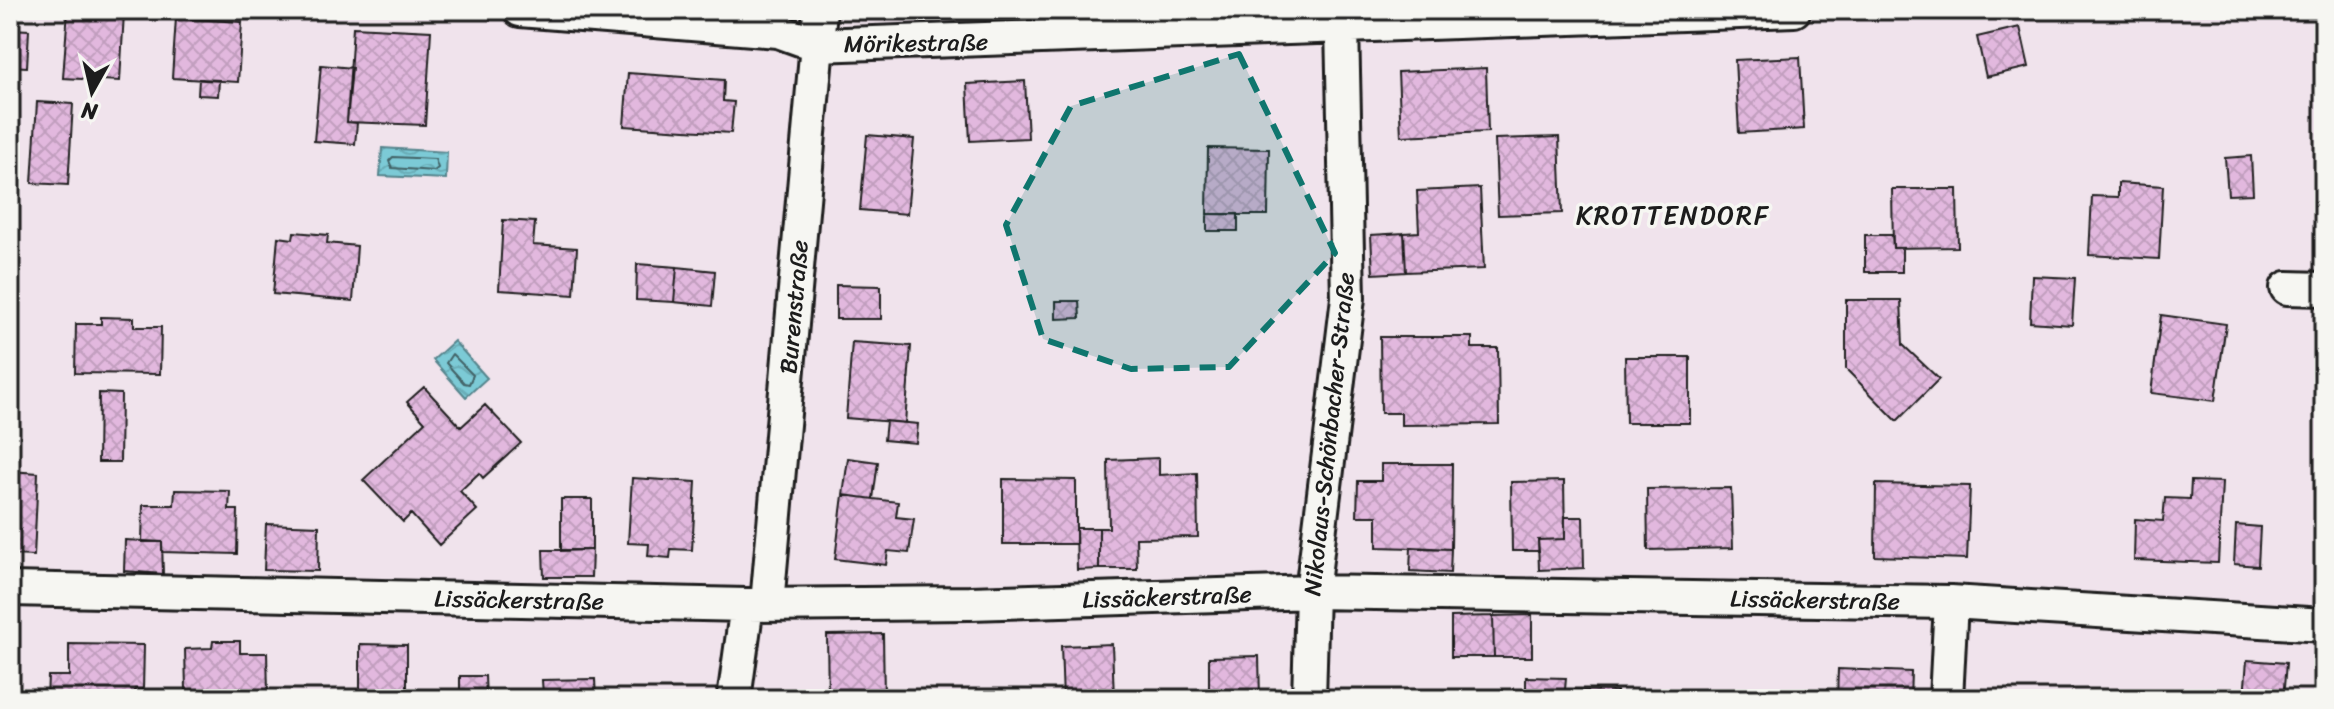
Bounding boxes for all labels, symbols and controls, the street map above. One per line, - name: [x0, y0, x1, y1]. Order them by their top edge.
- street label: Mörikestraße: [843, 21, 989, 65]
- north arrow: [52, 52, 132, 132]
- text: N: [78, 91, 101, 132]
- district label: KROTTENDORF: [1576, 192, 1770, 238]
- street label: Burenstraße: [767, 238, 821, 376]
- street label: Nikolaus-Schönbacher-Straße: [1291, 270, 1367, 598]
- street label: Lissäckerstraße: [1081, 573, 1253, 621]
- street label: Lissäckerstraße: [434, 578, 604, 622]
- street label: Lissäckerstraße: [1730, 578, 1900, 622]

